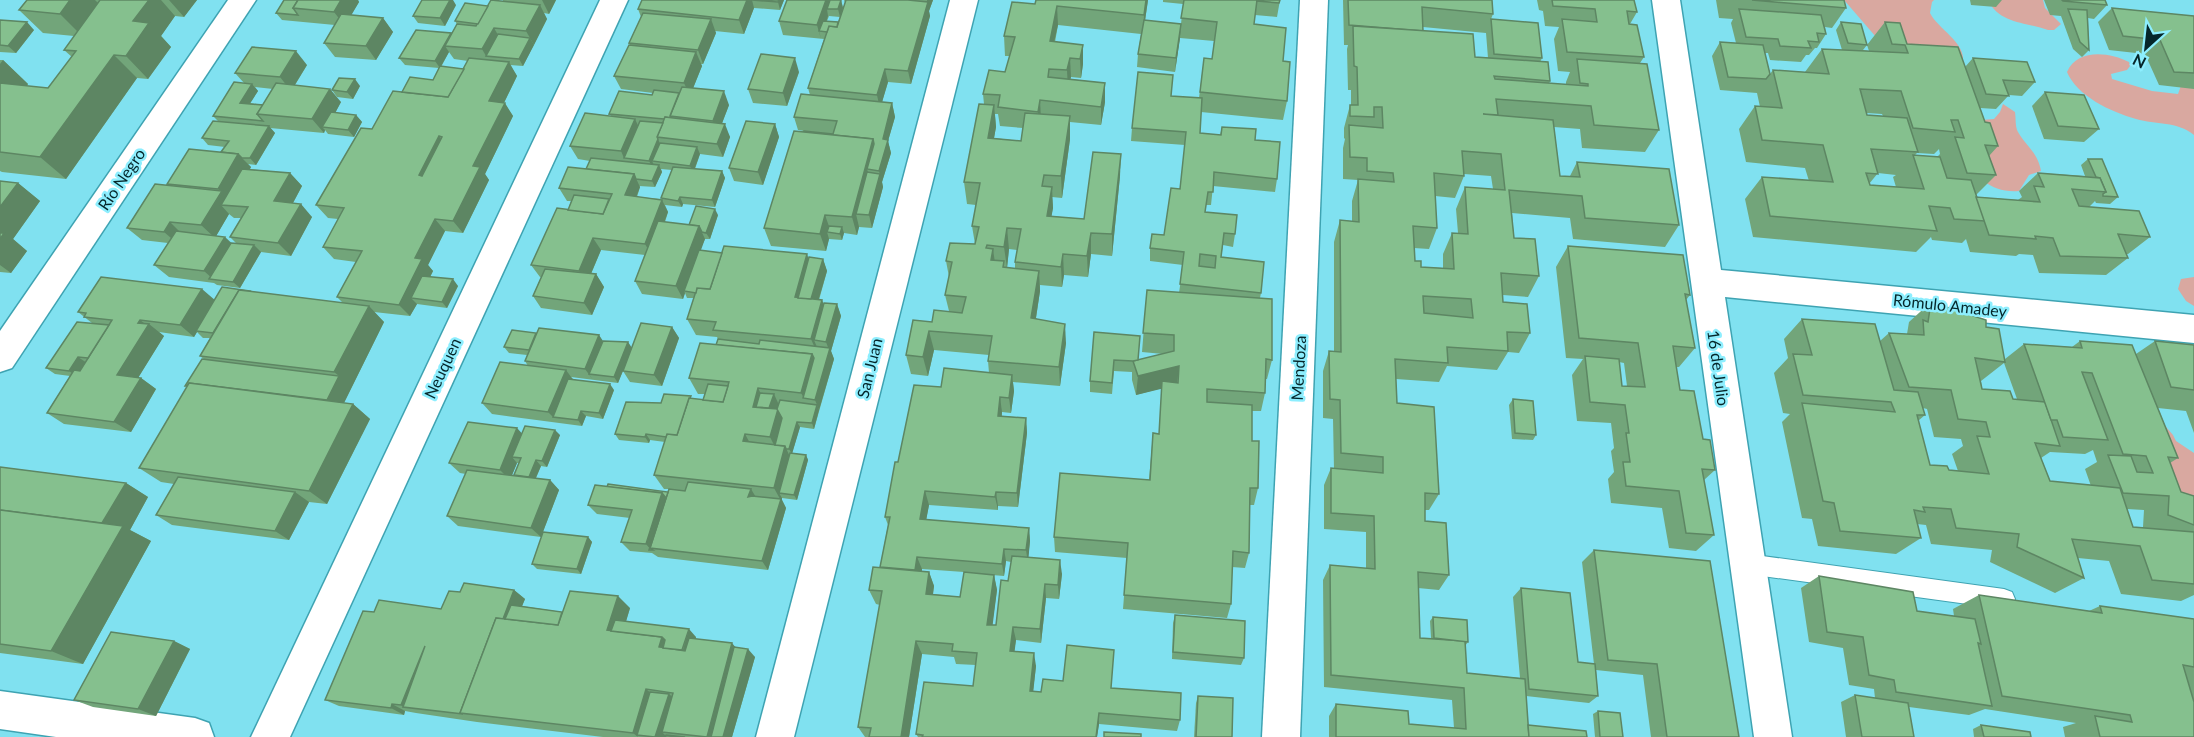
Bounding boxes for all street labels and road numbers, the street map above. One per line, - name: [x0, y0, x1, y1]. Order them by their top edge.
- street label: Río Negro: [93, 145, 149, 213]
- street label: Rómulo Amadey: [1892, 290, 2009, 321]
- street label: 16 de Julio: [1704, 329, 1734, 407]
- street label: Neuquen: [420, 335, 464, 401]
- street label: Mendoza: [1287, 335, 1309, 401]
- street label: San Juan: [852, 336, 886, 400]

